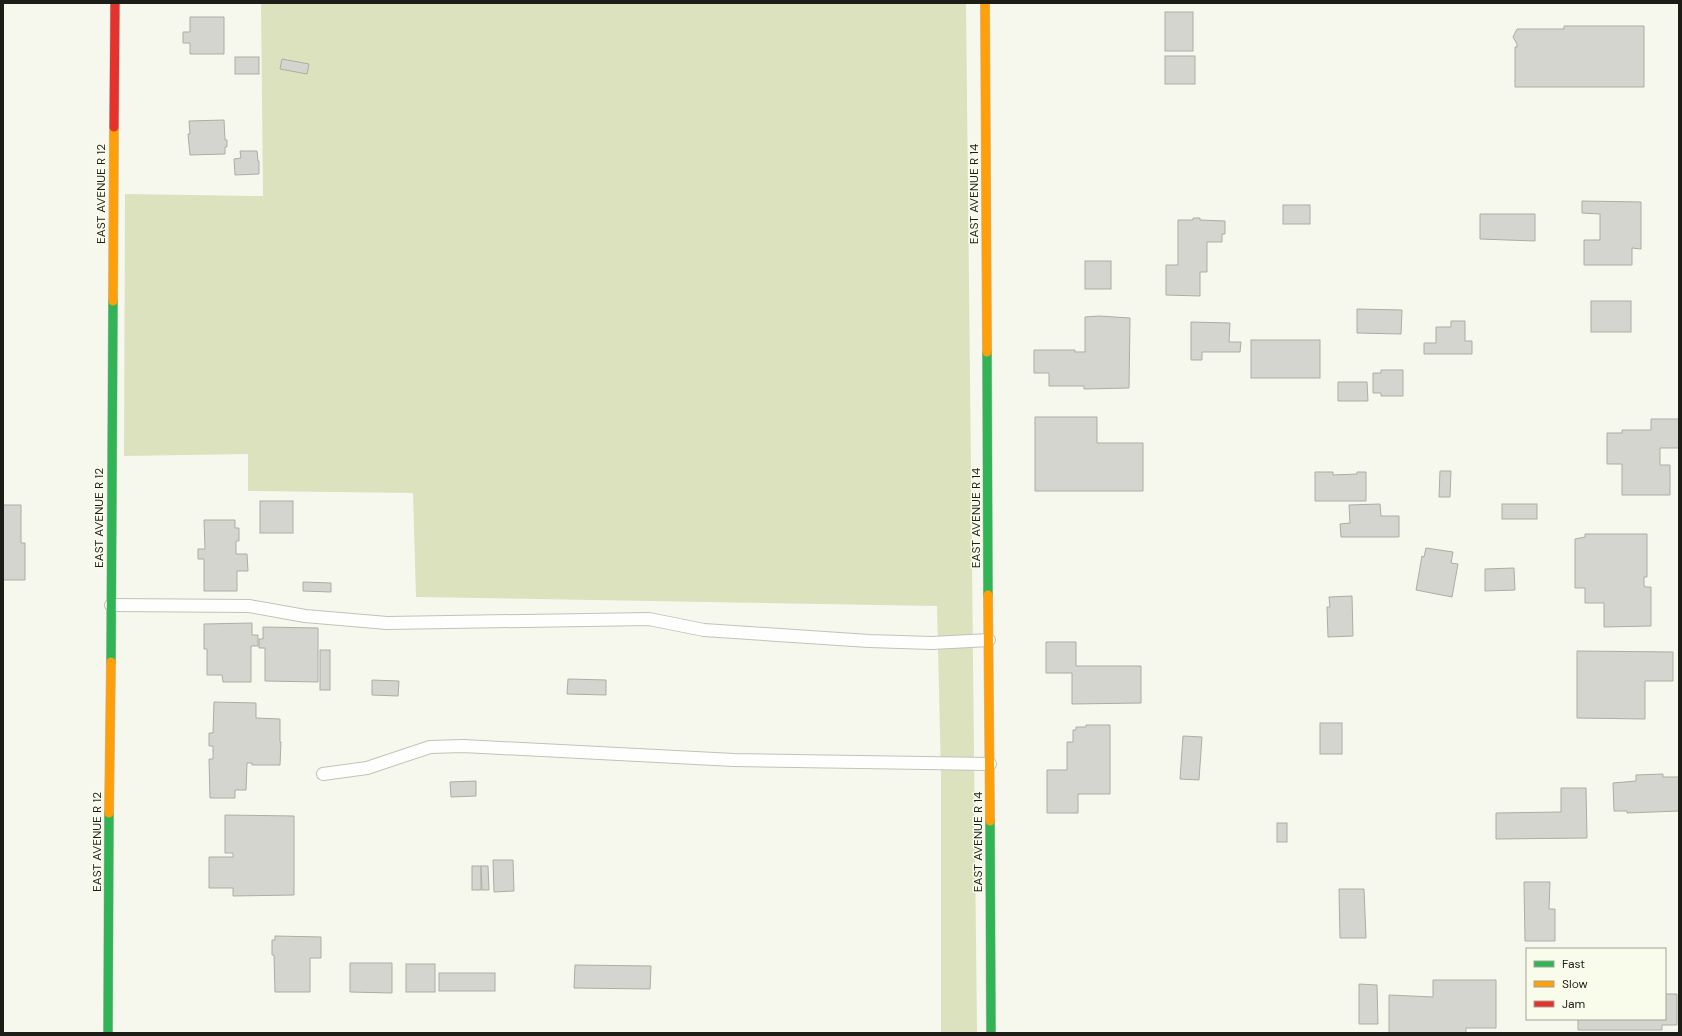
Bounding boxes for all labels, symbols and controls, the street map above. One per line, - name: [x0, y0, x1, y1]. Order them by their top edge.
- street label: EAST AVENUE R 12: [93, 144, 109, 244]
- street label: EAST AVENUE R 14: [966, 144, 982, 244]
- street label: EAST AVENUE R 12: [91, 468, 107, 568]
- street label: EAST AVENUE R 14: [968, 468, 984, 568]
- street label: EAST AVENUE R 12: [89, 792, 105, 892]
- street label: EAST AVENUE R 14: [970, 792, 986, 892]
- legend: [1526, 948, 1666, 1020]
- text: Fast: [1562, 956, 1585, 972]
- text: Slow: [1562, 976, 1588, 992]
- text: Jam: [1562, 996, 1585, 1012]

